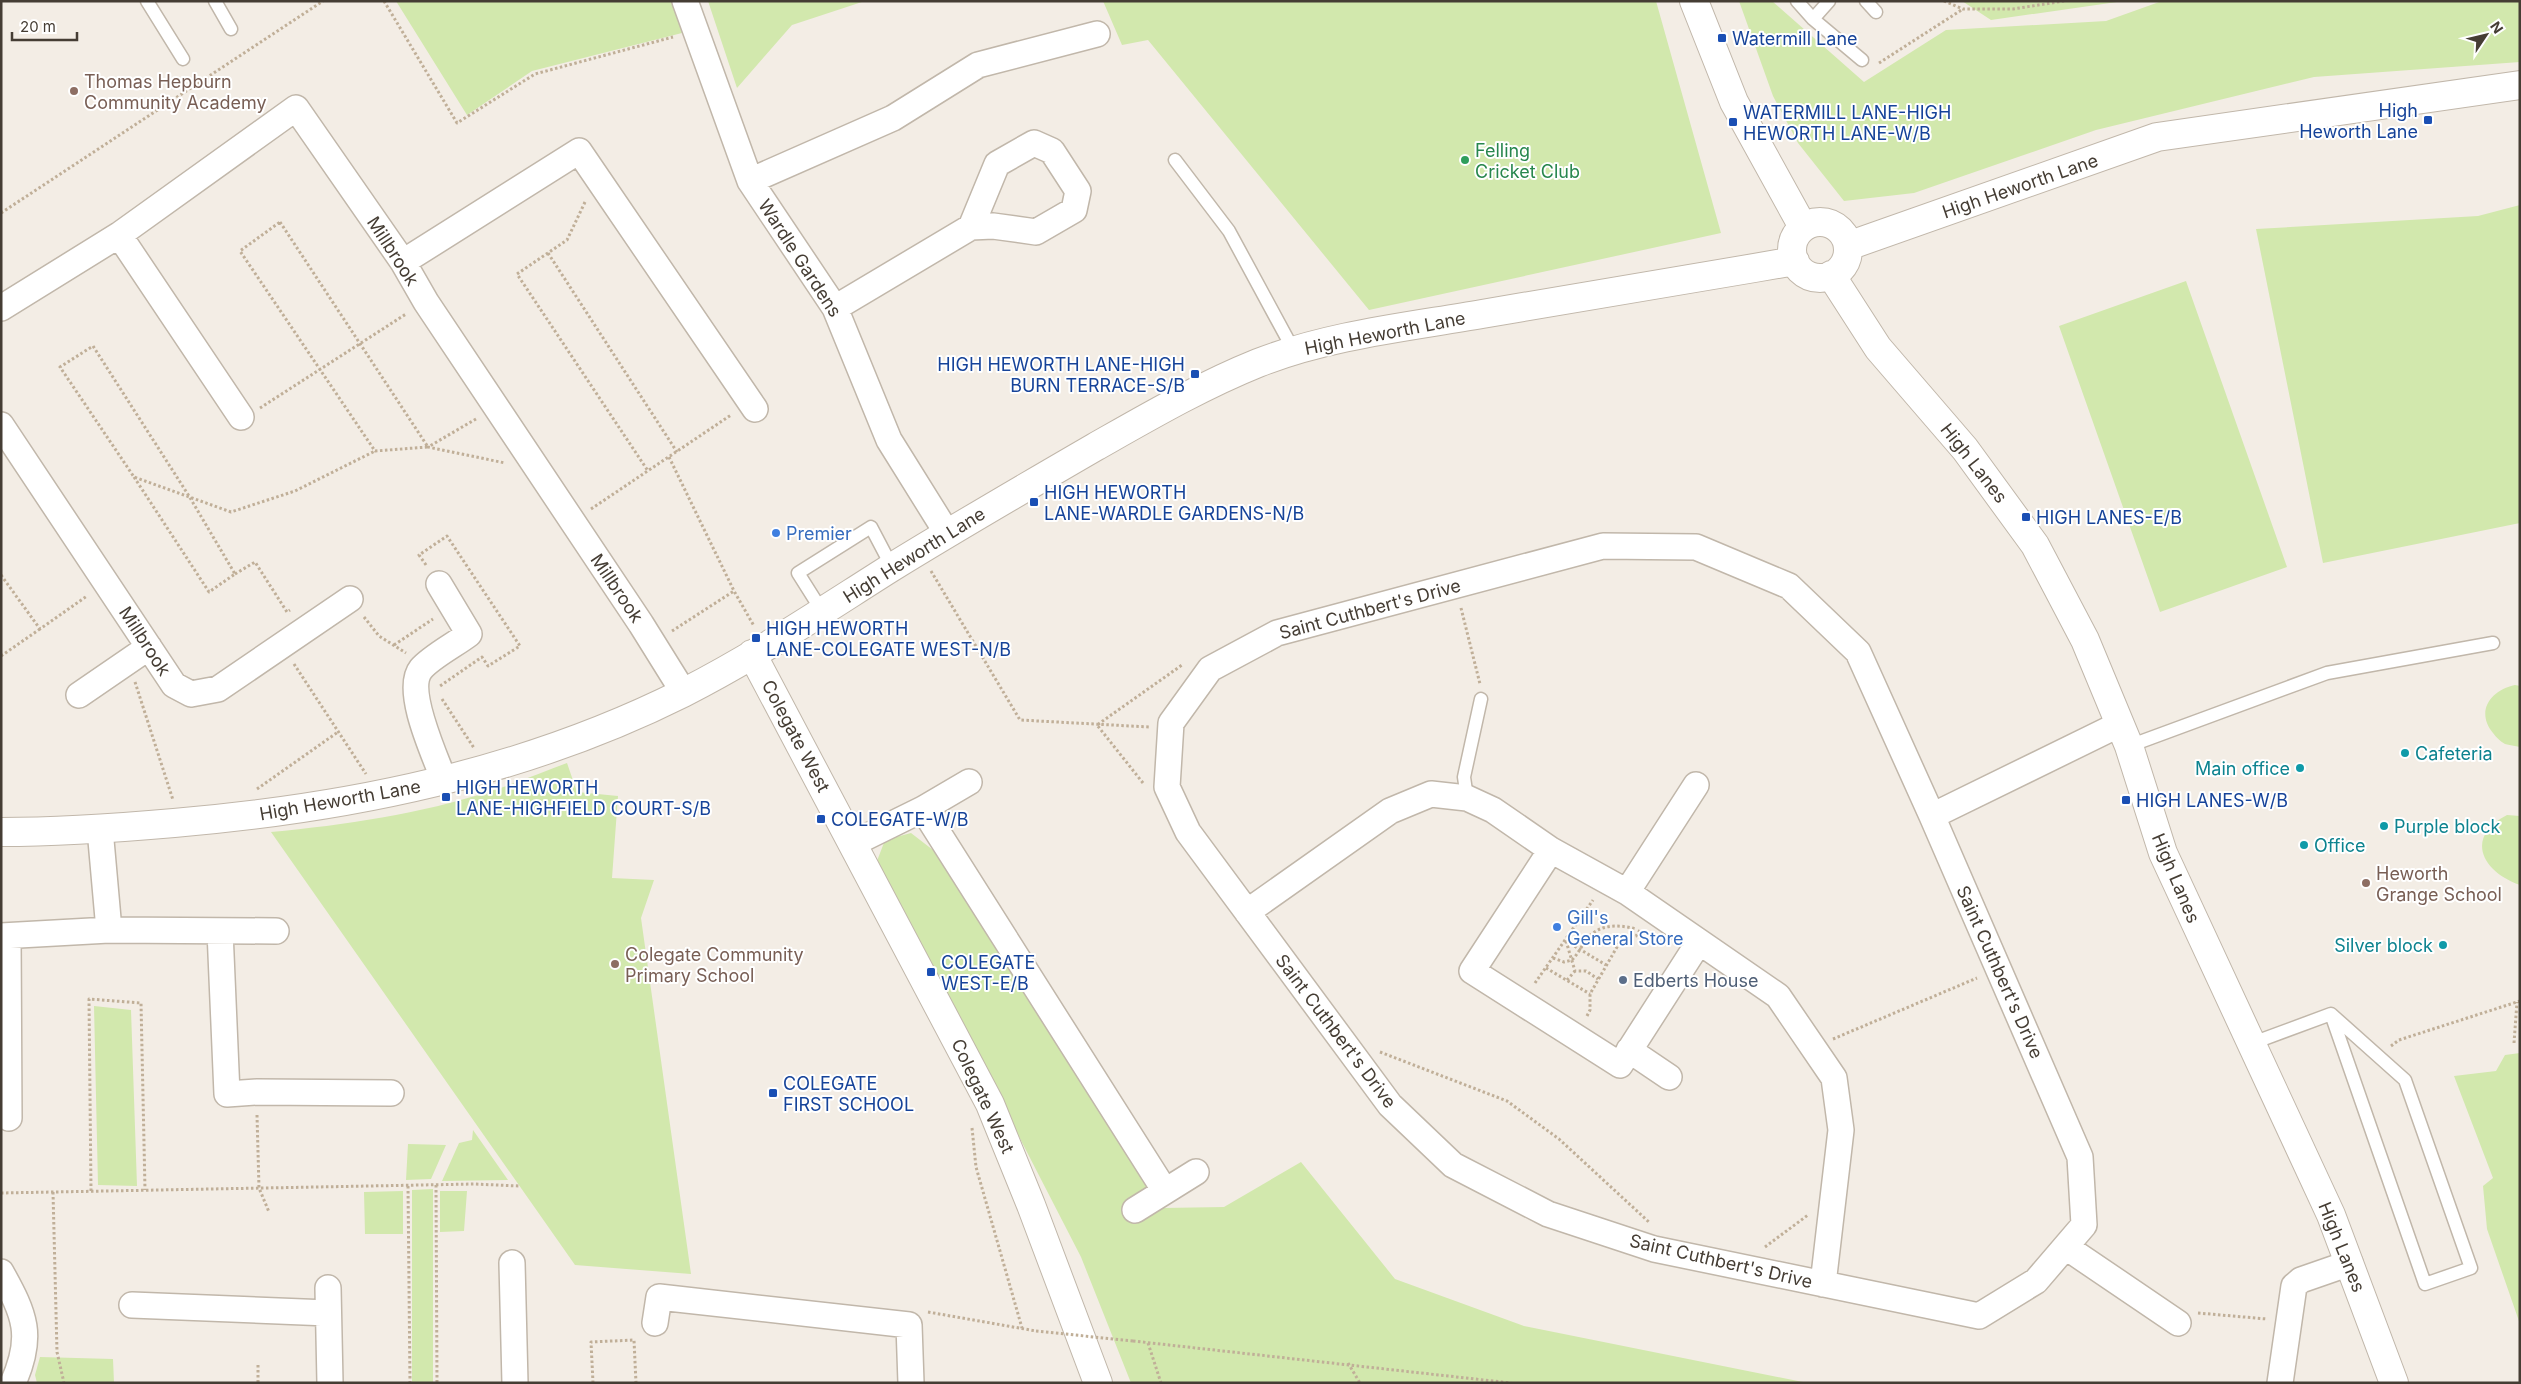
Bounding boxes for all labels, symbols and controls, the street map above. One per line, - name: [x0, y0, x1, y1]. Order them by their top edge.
- scale bar: [12, 10, 78, 42]
- north arrow: [2461, 10, 2511, 60]
- text: 20 m: [20, 17, 56, 36]
- text: N: [2487, 18, 2507, 37]
- place label: Watermill Lane: [1732, 28, 1858, 49]
- marker: Watermill Lane: [1716, 32, 1728, 44]
- place label: Thomas Hepburn Community Academy: [84, 71, 267, 113]
- marker: Thomas Hepburn Community Academy: [68, 85, 80, 97]
- place label: High Heworth Lane: [2299, 100, 2418, 142]
- place label: WATERMILL LANE-HIGH HEWORTH LANE-W/B: [1743, 102, 1951, 144]
- marker: High Heworth Lane: [2422, 114, 2434, 126]
- marker: WATERMILL LANE-HIGH HEWORTH LANE-W/B: [1727, 116, 1739, 128]
- place label: Felling Cricket Club: [1475, 140, 1580, 182]
- street label: High Heworth Lane: [1939, 149, 2101, 223]
- marker: Felling Cricket Club: [1459, 154, 1471, 166]
- street label: Wardle Gardens: [754, 195, 846, 321]
- street label: Millbrook: [363, 212, 423, 290]
- street label: High Heworth Lane: [1303, 307, 1467, 359]
- place label: HIGH HEWORTH LANE-HIGH BURN TERRACE-S/B: [937, 354, 1185, 396]
- marker: HIGH HEWORTH LANE-HIGH BURN TERRACE-S/B: [1189, 368, 1201, 380]
- street label: High Lanes: [1936, 419, 2012, 507]
- place label: HIGH HEWORTH LANE-WARDLE GARDENS-N/B: [1044, 482, 1304, 524]
- marker: HIGH HEWORTH LANE-WARDLE GARDENS-N/B: [1028, 496, 1040, 508]
- street label: High Heworth Lane: [839, 503, 989, 607]
- place label: HIGH LANES-E/B: [2036, 507, 2182, 528]
- marker: HIGH LANES-E/B: [2020, 511, 2032, 523]
- place label: Premier: [786, 523, 852, 544]
- marker: Premier: [770, 527, 782, 539]
- street label: Millbrook: [586, 550, 648, 626]
- street label: Saint Cuthbert's Drive: [1277, 575, 1463, 643]
- street label: Millbrook: [115, 602, 175, 680]
- place label: HIGH HEWORTH LANE-COLEGATE WEST-N/B: [766, 618, 1011, 660]
- marker: HIGH HEWORTH LANE-COLEGATE WEST-N/B: [750, 632, 762, 644]
- street label: Colegate West: [758, 676, 834, 796]
- place label: Cafeteria: [2415, 743, 2493, 764]
- marker: Cafeteria: [2399, 747, 2411, 759]
- place label: Main office: [2195, 758, 2290, 779]
- marker: Main office: [2294, 762, 2306, 774]
- street label: High Heworth Lane: [258, 775, 422, 825]
- place label: HIGH HEWORTH LANE-HIGHFIELD COURT-S/B: [456, 777, 711, 819]
- place label: HIGH LANES-W/B: [2136, 790, 2288, 811]
- marker: HIGH HEWORTH LANE-HIGHFIELD COURT-S/B: [440, 791, 452, 803]
- marker: HIGH LANES-W/B: [2120, 794, 2132, 806]
- place label: COLEGATE-W/B: [831, 809, 969, 830]
- marker: COLEGATE-W/B: [815, 813, 827, 825]
- place label: Purple block: [2394, 816, 2501, 837]
- marker: Purple block: [2378, 820, 2390, 832]
- street label: High Lanes: [2148, 830, 2204, 926]
- place label: Office: [2314, 835, 2366, 856]
- marker: Office: [2298, 839, 2310, 851]
- place label: Heworth Grange School: [2376, 863, 2502, 905]
- marker: Heworth Grange School: [2360, 877, 2372, 889]
- street label: Saint Cuthbert's Drive: [1952, 882, 2048, 1062]
- place label: Gill's General Store: [1567, 907, 1683, 949]
- marker: Gill's General Store: [1551, 921, 1563, 933]
- place label: Silver block: [2334, 935, 2433, 956]
- marker: Silver block: [2437, 939, 2449, 951]
- place label: Colegate Community Primary School: [625, 944, 804, 986]
- street label: Saint Cuthbert's Drive: [1271, 950, 1401, 1112]
- place label: COLEGATE WEST-E/B: [941, 952, 1035, 994]
- marker: Colegate Community Primary School: [609, 958, 621, 970]
- marker: COLEGATE WEST-E/B: [925, 966, 937, 978]
- place label: Edberts House: [1633, 970, 1759, 991]
- marker: Edberts House: [1617, 974, 1629, 986]
- street label: Colegate West: [947, 1035, 1019, 1157]
- place label: COLEGATE FIRST SCHOOL: [783, 1073, 914, 1115]
- marker: COLEGATE FIRST SCHOOL: [767, 1087, 779, 1099]
- street label: High Lanes: [2314, 1199, 2370, 1295]
- street label: Saint Cuthbert's Drive: [1628, 1230, 1814, 1292]

